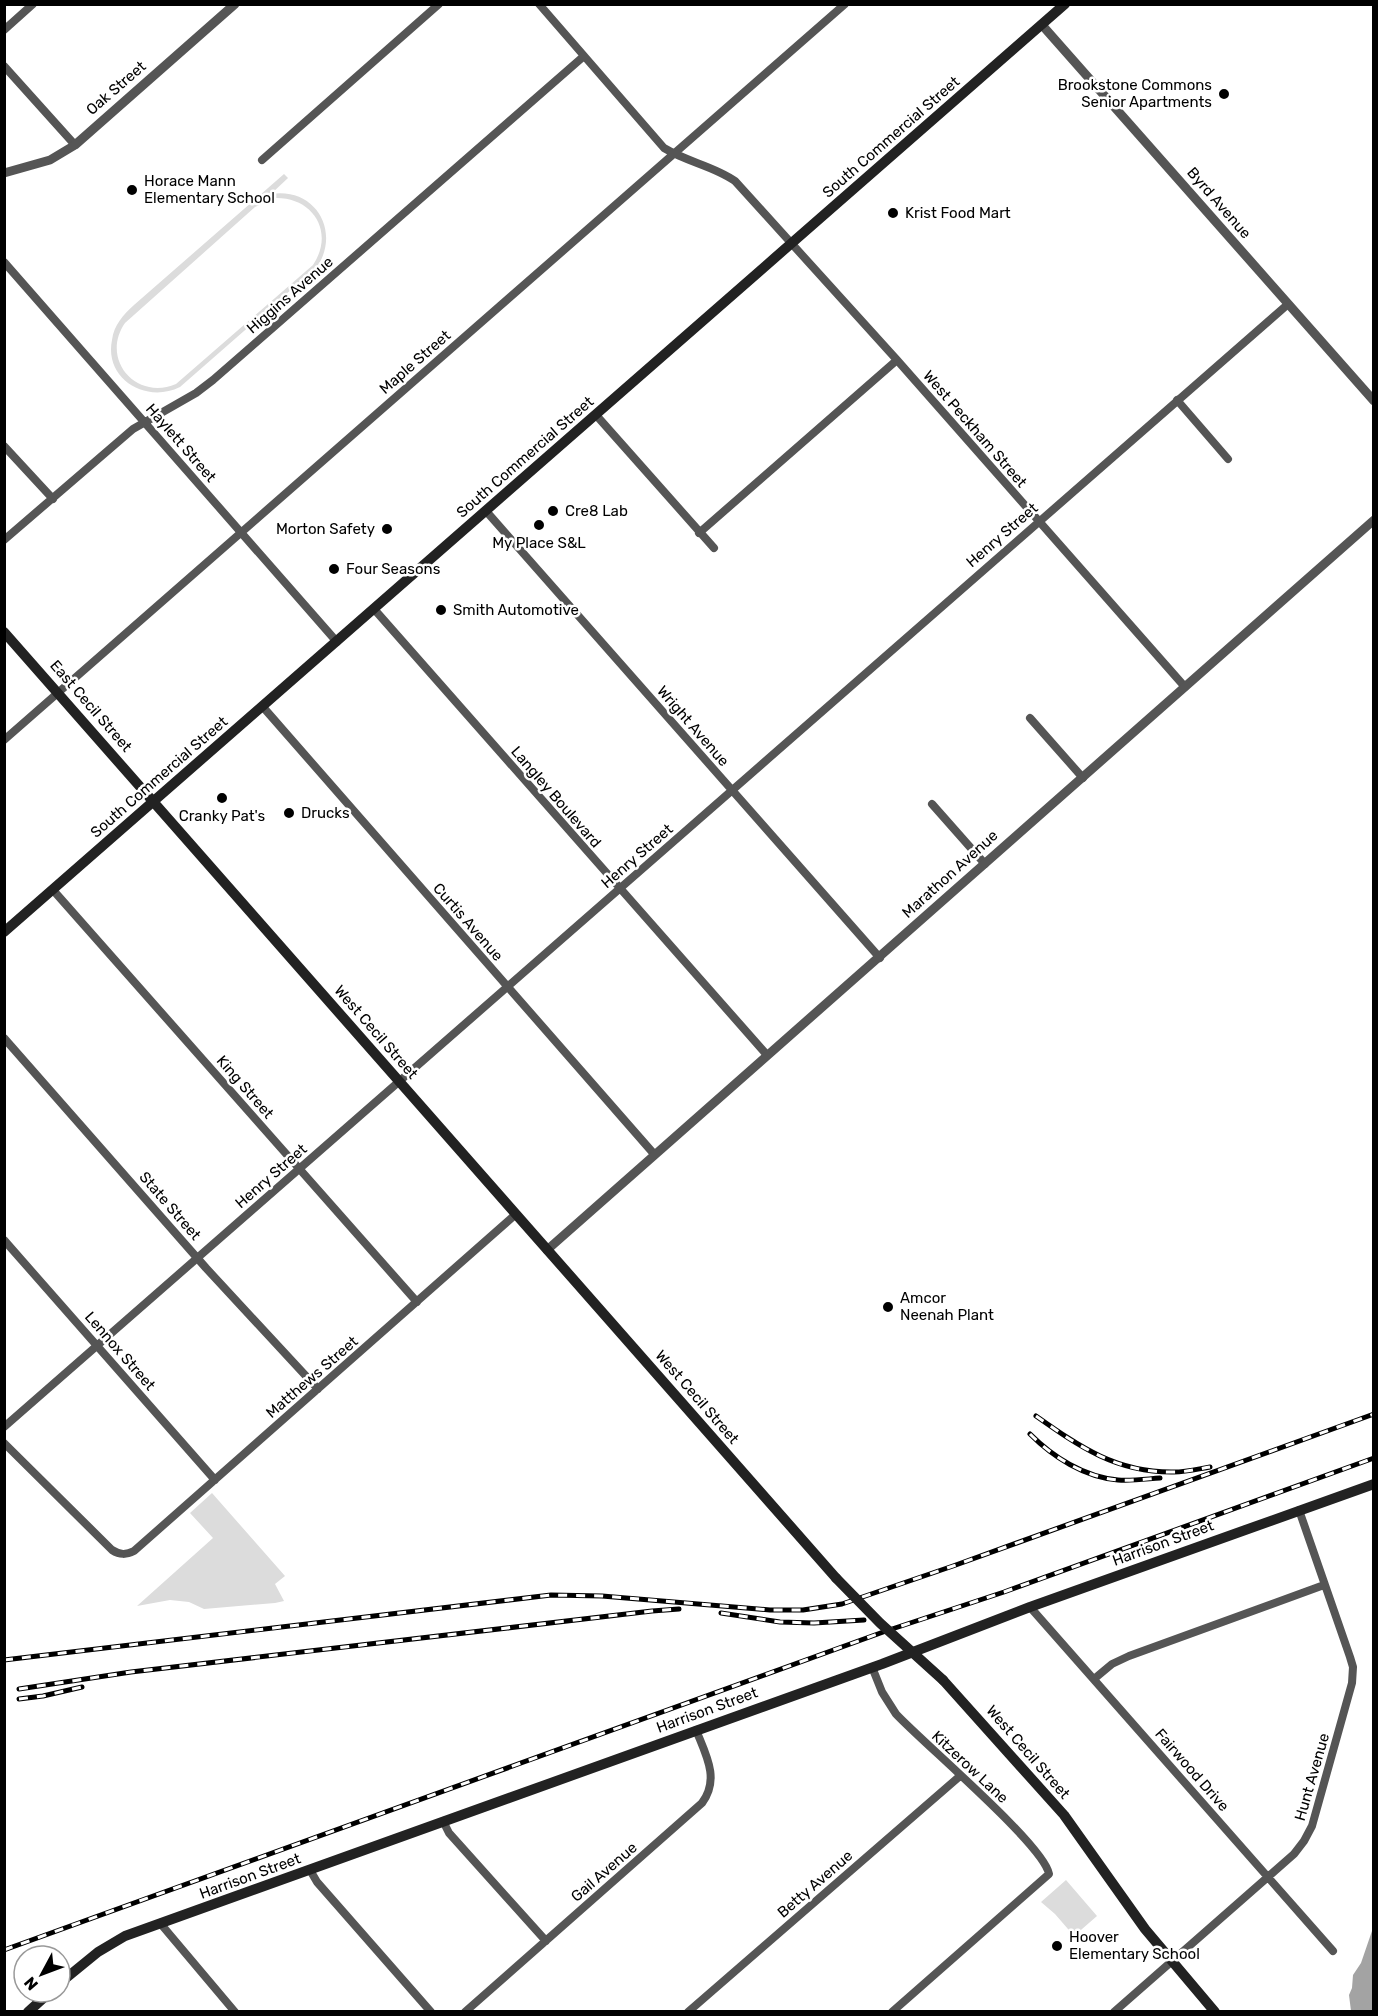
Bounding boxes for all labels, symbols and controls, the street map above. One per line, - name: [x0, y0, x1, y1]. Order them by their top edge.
- street label: Oak Street: [83, 57, 150, 119]
- street label: South Commercial Street: [819, 72, 963, 201]
- place label: Brookstone Commons Senior Apartments: [1058, 76, 1212, 111]
- marker: Brookstone Commons Senior Apartments: [1217, 87, 1231, 101]
- street label: Byrd Avenue: [1183, 164, 1255, 242]
- place label: Horace Mann Elementary School: [144, 172, 275, 207]
- marker: Horace Mann Elementary School: [125, 183, 139, 197]
- place label: Krist Food Mart: [905, 204, 1011, 222]
- marker: Krist Food Mart: [886, 206, 900, 220]
- street label: Higgins Avenue: [243, 253, 337, 337]
- street label: Maple Street: [376, 326, 454, 398]
- street label: West Peckham Street: [919, 367, 1031, 491]
- street label: South Commercial Street: [453, 392, 597, 521]
- street label: Haylett Street: [142, 400, 220, 486]
- street label: Henry Street: [963, 499, 1042, 571]
- place label: Cre8 Lab: [565, 502, 628, 520]
- marker: Cre8 Lab: [546, 504, 560, 518]
- marker: My Place S&L: [532, 518, 546, 532]
- place label: Morton Safety: [276, 520, 375, 538]
- marker: Morton Safety: [380, 522, 394, 536]
- place label: My Place S&L: [492, 534, 586, 552]
- place label: Four Seasons: [346, 560, 441, 578]
- marker: Four Seasons: [327, 562, 341, 576]
- place label: Smith Automotive: [453, 601, 579, 619]
- marker: Smith Automotive: [434, 603, 448, 617]
- street label: East Cecil Street: [46, 656, 136, 756]
- street label: Wright Avenue: [653, 682, 733, 770]
- street label: South Commercial Street: [87, 712, 231, 841]
- street label: Langley Boulevard: [507, 743, 605, 851]
- marker: Cranky Pat's: [215, 791, 229, 805]
- place label: Drucks: [301, 804, 350, 822]
- marker: Drucks: [282, 806, 296, 820]
- place label: Cranky Pat's: [179, 807, 266, 825]
- street label: Henry Street: [598, 820, 677, 892]
- street label: Marathon Avenue: [898, 826, 1002, 922]
- street label: Curtis Avenue: [429, 879, 507, 965]
- street label: West Cecil Street: [330, 981, 422, 1083]
- street label: King Street: [213, 1052, 277, 1122]
- street label: Henry Street: [232, 1140, 311, 1212]
- street label: State Street: [135, 1168, 205, 1244]
- place label: Amcor Neenah Plant: [900, 1289, 994, 1324]
- marker: Amcor Neenah Plant: [881, 1300, 895, 1314]
- street label: Lennox Street: [81, 1308, 159, 1394]
- street label: Matthews Street: [262, 1332, 362, 1422]
- street label: West Cecil Street: [651, 1346, 743, 1448]
- street label: Harrison Street: [1110, 1516, 1216, 1570]
- street label: Harrison Street: [654, 1683, 760, 1737]
- street label: West Cecil Street: [982, 1701, 1074, 1803]
- street label: Fairwood Drive: [1151, 1725, 1233, 1815]
- street label: Kitzerow Lane: [928, 1727, 1012, 1807]
- street label: Hunt Avenue: [1291, 1731, 1333, 1823]
- street label: Gail Avenue: [567, 1838, 641, 1906]
- street label: Betty Avenue: [774, 1846, 856, 1922]
- street label: Harrison Street: [197, 1849, 303, 1903]
- place label: Hoover Elementary School: [1069, 1928, 1200, 1963]
- marker: Hoover Elementary School: [1050, 1939, 1064, 1953]
- north arrow: [12, 1944, 72, 2004]
- text: N: [20, 1973, 42, 1994]

